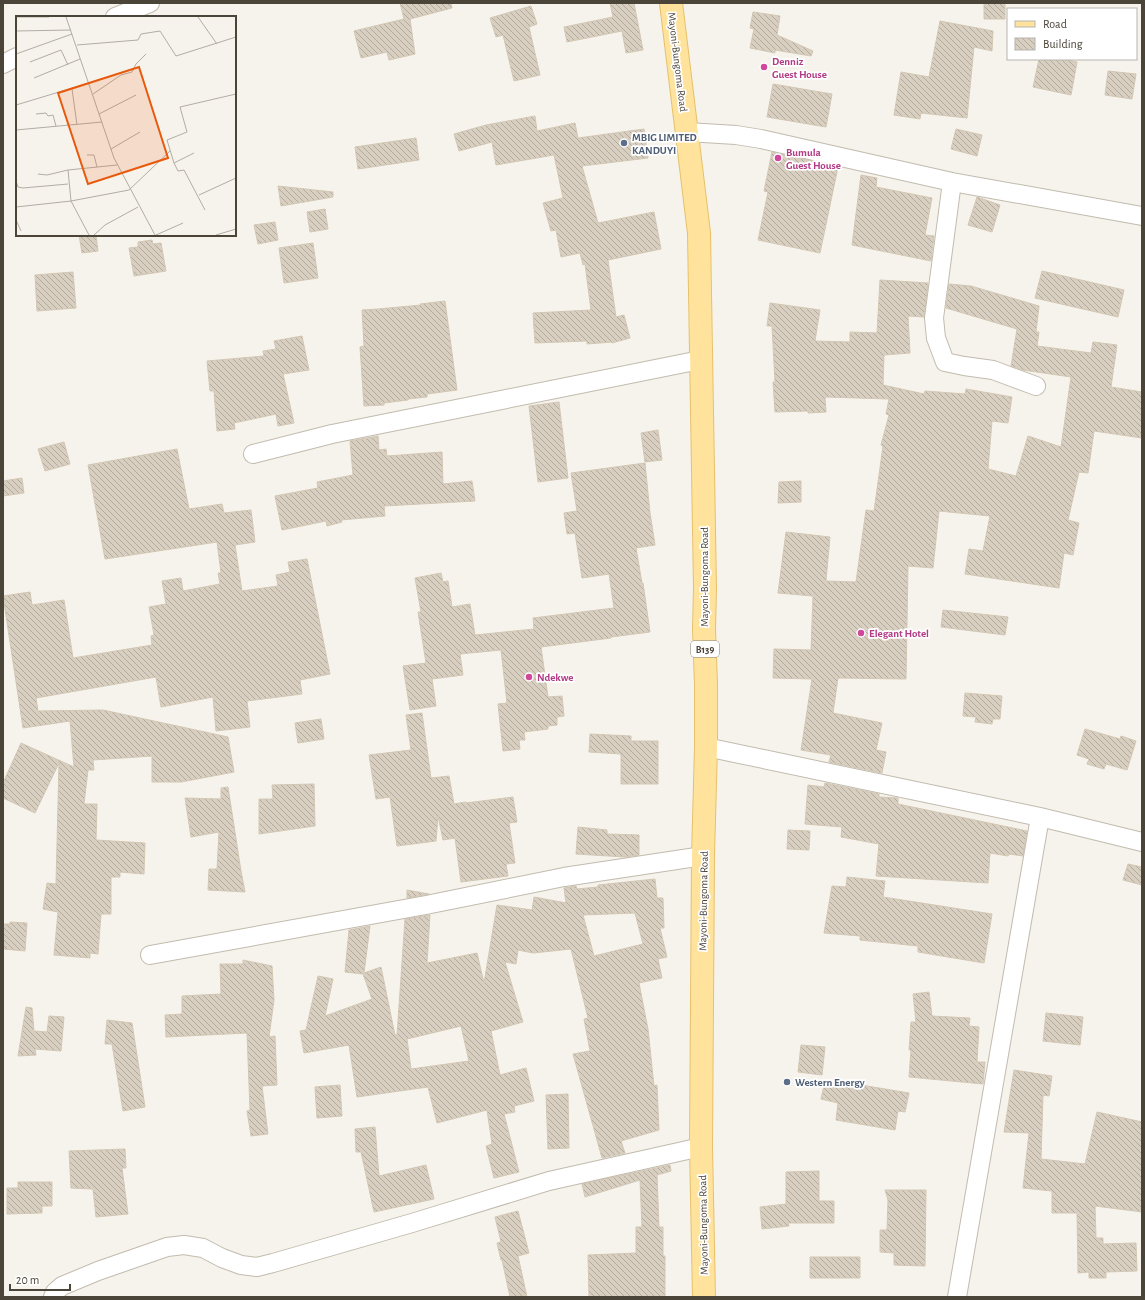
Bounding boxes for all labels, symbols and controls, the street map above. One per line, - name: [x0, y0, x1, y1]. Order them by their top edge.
- legend: [1007, 8, 1137, 60]
- street label: Mayoni-Bungoma Road: [666, 12, 689, 113]
- inset map: [16, 16, 236, 236]
- text: Road: [1043, 18, 1067, 30]
- text: Building: [1043, 38, 1083, 50]
- place label: Denniz Guest House: [772, 56, 827, 80]
- marker: Denniz Guest House: [759, 62, 769, 72]
- place label: MBIG LIMITED KANDUYI: [632, 132, 697, 156]
- marker: MBIG LIMITED KANDUYI: [619, 138, 629, 148]
- place label: Bumula Guest House: [786, 147, 841, 171]
- marker: Bumula Guest House: [773, 153, 783, 163]
- street label: Mayoni-Bungoma Road: [699, 527, 710, 627]
- marker: Elegant Hotel: [856, 628, 866, 638]
- place label: Elegant Hotel: [869, 628, 929, 639]
- road number: B139: [691, 641, 719, 657]
- marker: Ndekwe: [524, 672, 534, 682]
- place label: Ndekwe: [537, 672, 574, 683]
- street label: Mayoni-Bungoma Road: [697, 851, 710, 951]
- marker: Western Energy: [782, 1077, 792, 1087]
- place label: Western Energy: [795, 1077, 865, 1088]
- street label: Mayoni-Bungoma Road: [697, 1175, 710, 1275]
- scale bar: [10, 1266, 70, 1292]
- text: 20 m: [16, 1274, 39, 1286]

